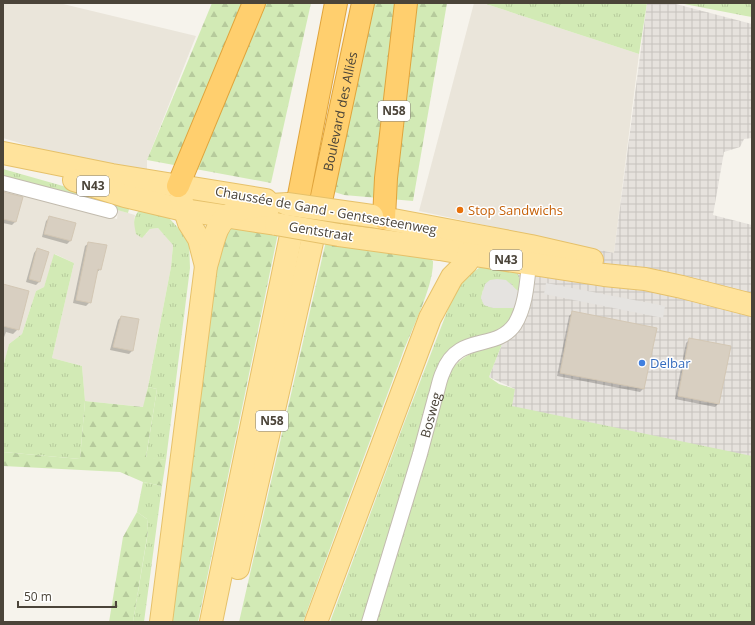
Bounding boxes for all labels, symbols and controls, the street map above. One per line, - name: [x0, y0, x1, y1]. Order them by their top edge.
- street label: Boulevard des Alliés: [319, 50, 361, 173]
- road number: N58: [378, 101, 410, 121]
- road number: N43: [77, 176, 109, 196]
- street label: Chaussée de Gand - Gentsesteenweg: [214, 182, 438, 238]
- place label: Stop Sandwichs: [468, 201, 563, 219]
- marker: Stop Sandwichs: [455, 205, 465, 215]
- street label: Gentstraat: [288, 217, 355, 245]
- road number: N43: [490, 250, 522, 270]
- place label: Delbar: [650, 354, 691, 372]
- marker: Delbar: [637, 358, 647, 368]
- street label: Bosweg: [416, 390, 445, 440]
- road number: N58: [256, 411, 288, 431]
- scale bar: [18, 583, 116, 609]
- text: 50 m: [24, 588, 52, 605]

